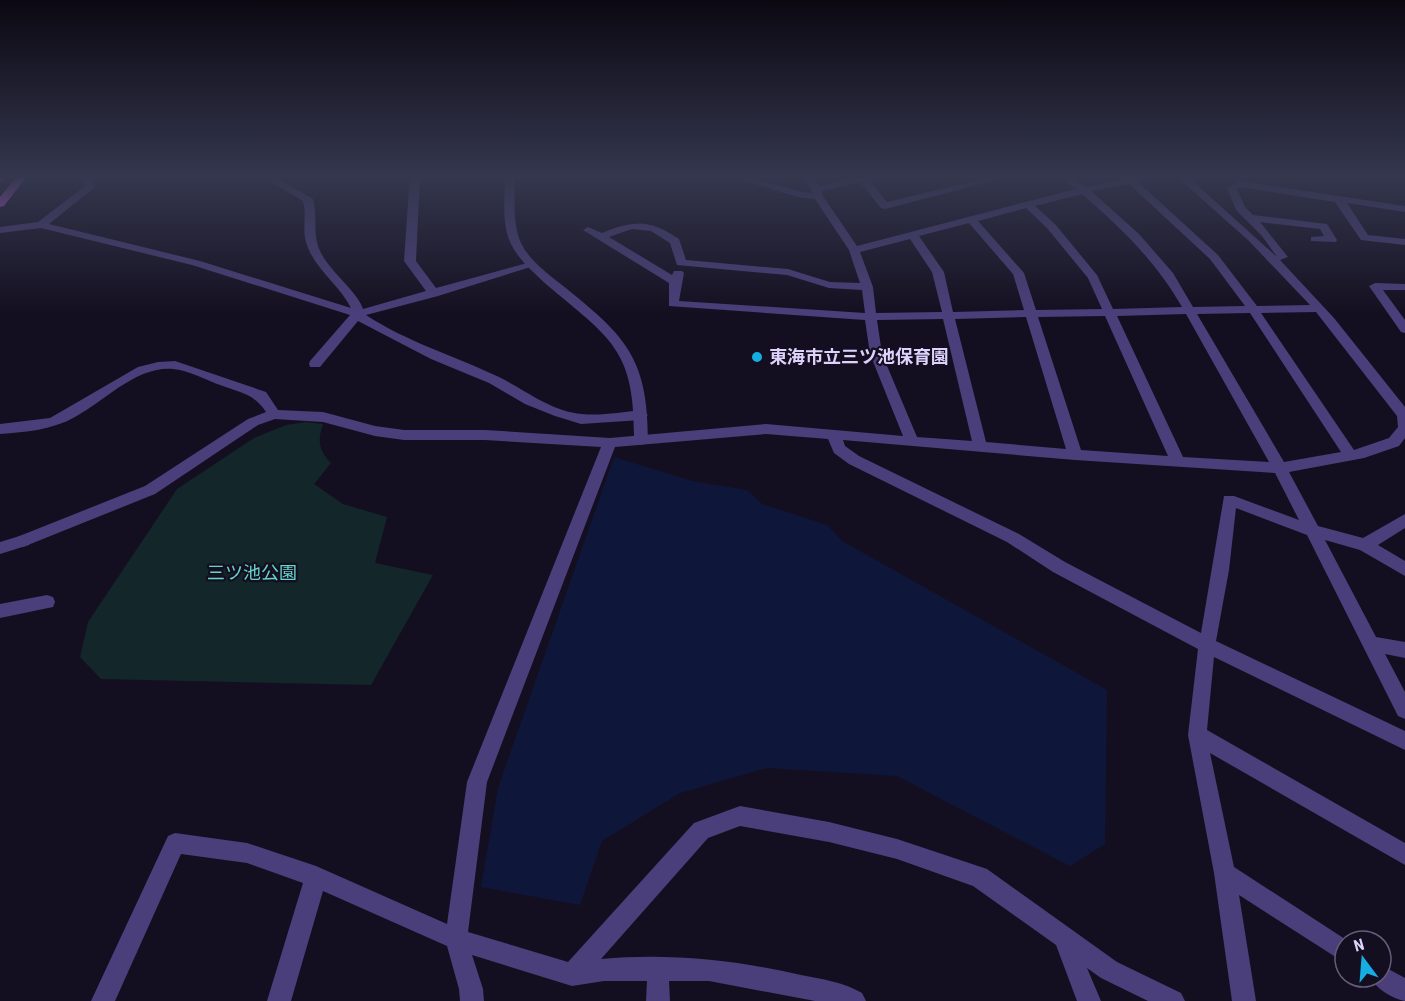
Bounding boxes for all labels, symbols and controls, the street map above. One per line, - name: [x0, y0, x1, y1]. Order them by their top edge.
- place label: 東海市立三ツ池保育園: [769, 346, 949, 367]
- marker: 東海市立三ツ池保育園: [750, 350, 764, 364]
- park label: 三ツ池公園: [207, 562, 297, 583]
- north arrow: [1333, 929, 1393, 989]
- text: N: [1352, 935, 1366, 956]

